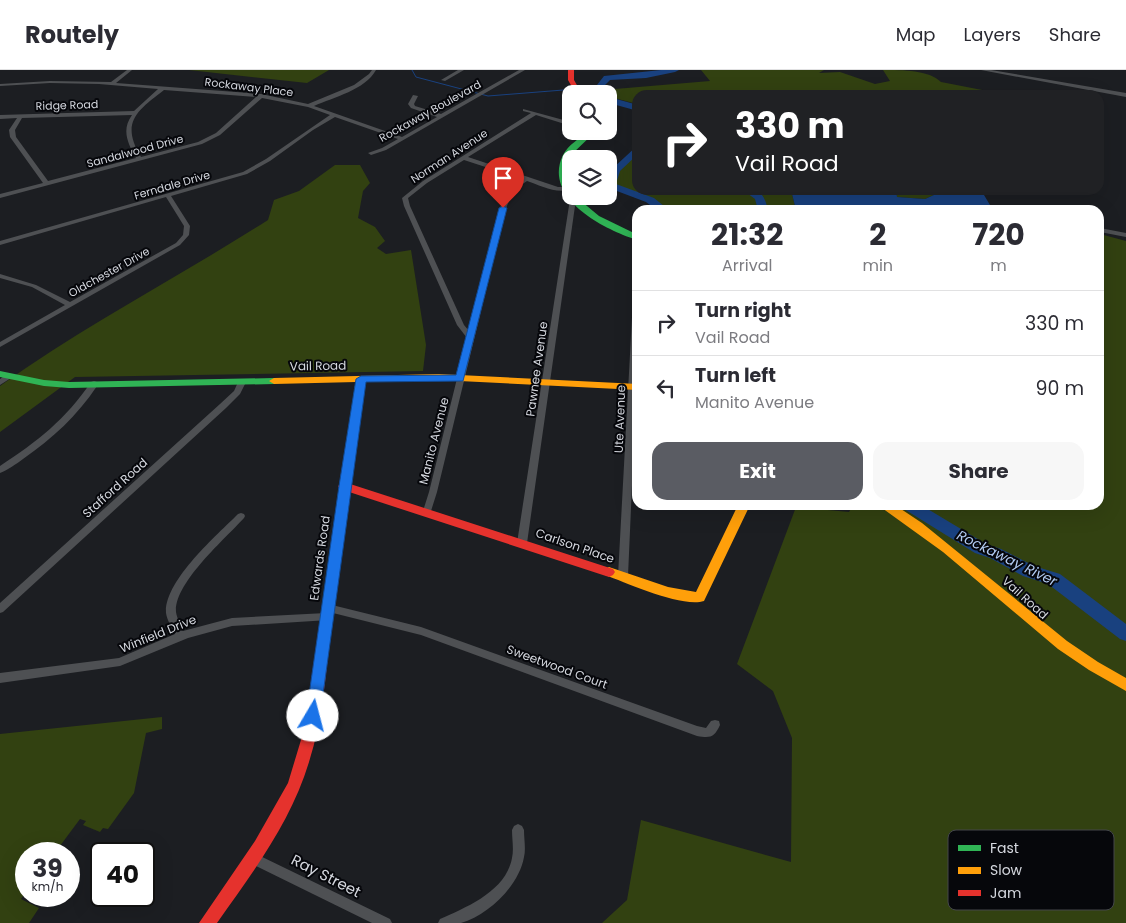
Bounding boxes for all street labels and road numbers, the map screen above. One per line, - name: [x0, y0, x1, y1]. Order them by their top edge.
- street label: Rockaway Place: [204, 74, 294, 100]
- street label: Rockaway Boulevard: [376, 76, 484, 146]
- street label: Ridge Road: [35, 96, 99, 114]
- street label: Norman Avenue: [407, 125, 491, 187]
- street label: Sandalwood Drive: [85, 130, 185, 172]
- street label: Ferndale Drive: [132, 166, 212, 203]
- street label: Oldchester Drive: [66, 243, 153, 301]
- street label: Pawnee Avenue: [521, 320, 552, 418]
- street label: Vail Road: [290, 357, 346, 374]
- street label: Ute Avenue: [610, 385, 629, 453]
- street label: Manito Avenue: [414, 395, 453, 486]
- street label: Stafford Road: [78, 454, 151, 521]
- street label: Edwards Road: [305, 514, 334, 601]
- street label: Carlson Place: [533, 524, 617, 567]
- street label: Vail Road: [999, 572, 1052, 623]
- street label: Winfield Drive: [117, 610, 199, 657]
- street label: Sweetwood Court: [504, 640, 610, 693]
- street label: Ray Street: [288, 849, 365, 902]

